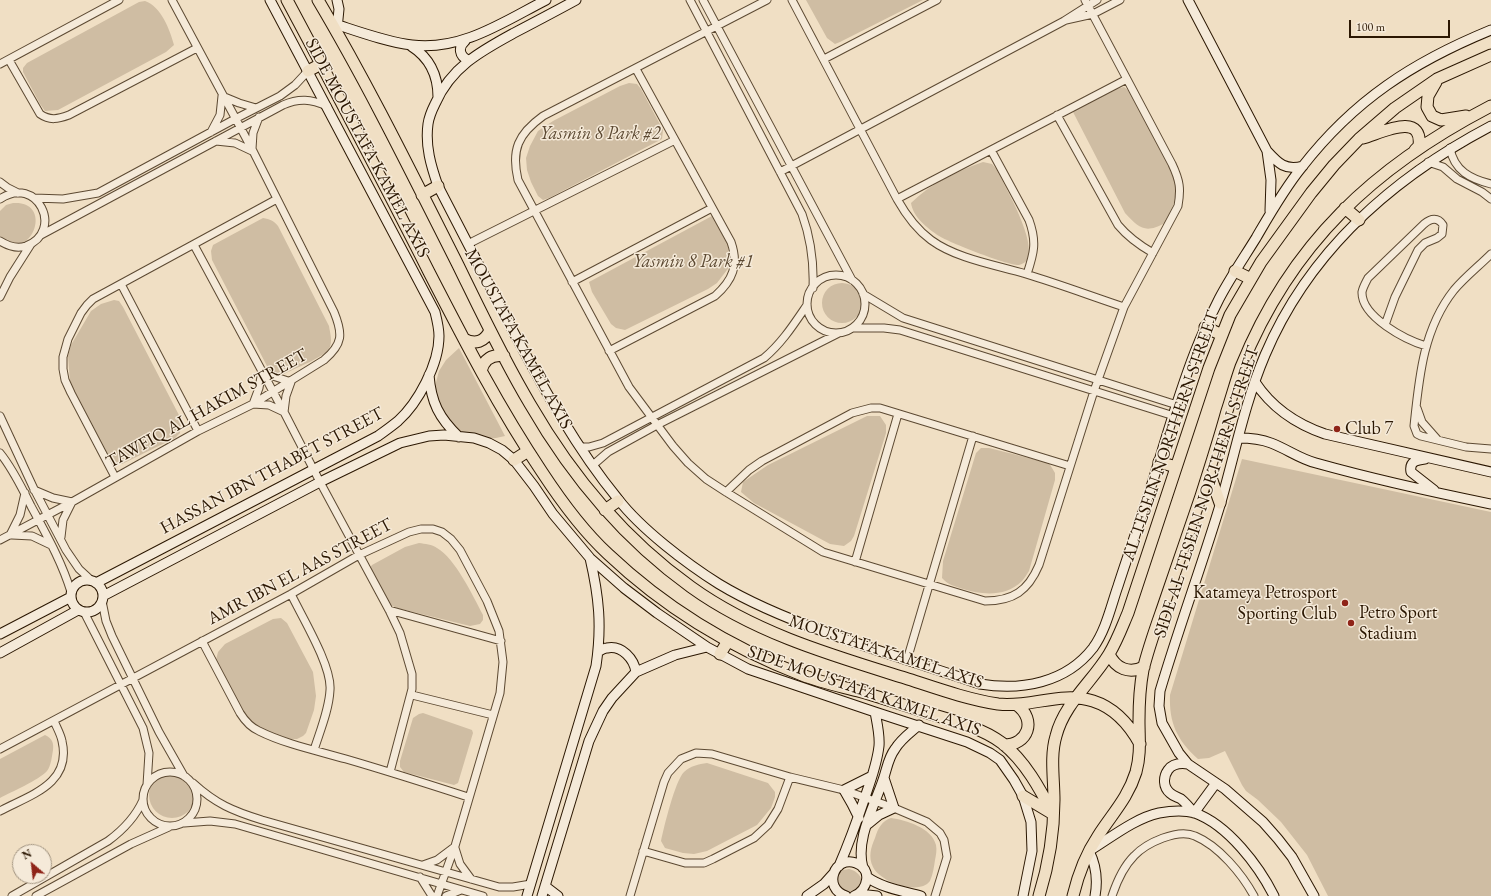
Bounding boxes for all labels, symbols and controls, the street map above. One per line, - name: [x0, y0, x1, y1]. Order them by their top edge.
- scale bar: [1351, 12, 1452, 38]
- text: 100 m: [1356, 19, 1385, 35]
- street label: SIDE MOUSTAFA KAMEL AXIS: [300, 35, 434, 261]
- park label: Yasmin 8 Park #2: [540, 123, 660, 145]
- street label: MOUSTAFA KAMEL AXIS: [459, 245, 577, 433]
- park label: Yasmin 8 Park #1: [633, 251, 753, 273]
- street label: AL TESEIN NORTHERN STREET: [1118, 308, 1224, 564]
- street label: SIDE AL TESEIN NORTHERN STREET: [1150, 344, 1264, 640]
- street label: TAWFIQ AL HAKIM STREET: [102, 345, 312, 473]
- street label: HASSAN IBN THABET STREET: [157, 403, 387, 539]
- place label: Club 7: [1345, 418, 1393, 440]
- marker: Club 7: [1332, 424, 1342, 434]
- street label: AMR IBN EL AAS STREET: [204, 514, 396, 630]
- place label: Katameya Petrosport Sporting Club: [1193, 582, 1337, 624]
- marker: Katameya Petrosport Sporting Club: [1340, 598, 1350, 608]
- place label: Petro Sport Stadium: [1359, 602, 1438, 644]
- street label: MOUSTAFA KAMEL AXIS: [786, 610, 986, 694]
- marker: Petro Sport Stadium: [1346, 618, 1356, 628]
- street label: SIDE MOUSTAFA KAMEL AXIS: [745, 641, 983, 741]
- north arrow: [12, 844, 52, 884]
- text: N: [20, 846, 34, 863]

